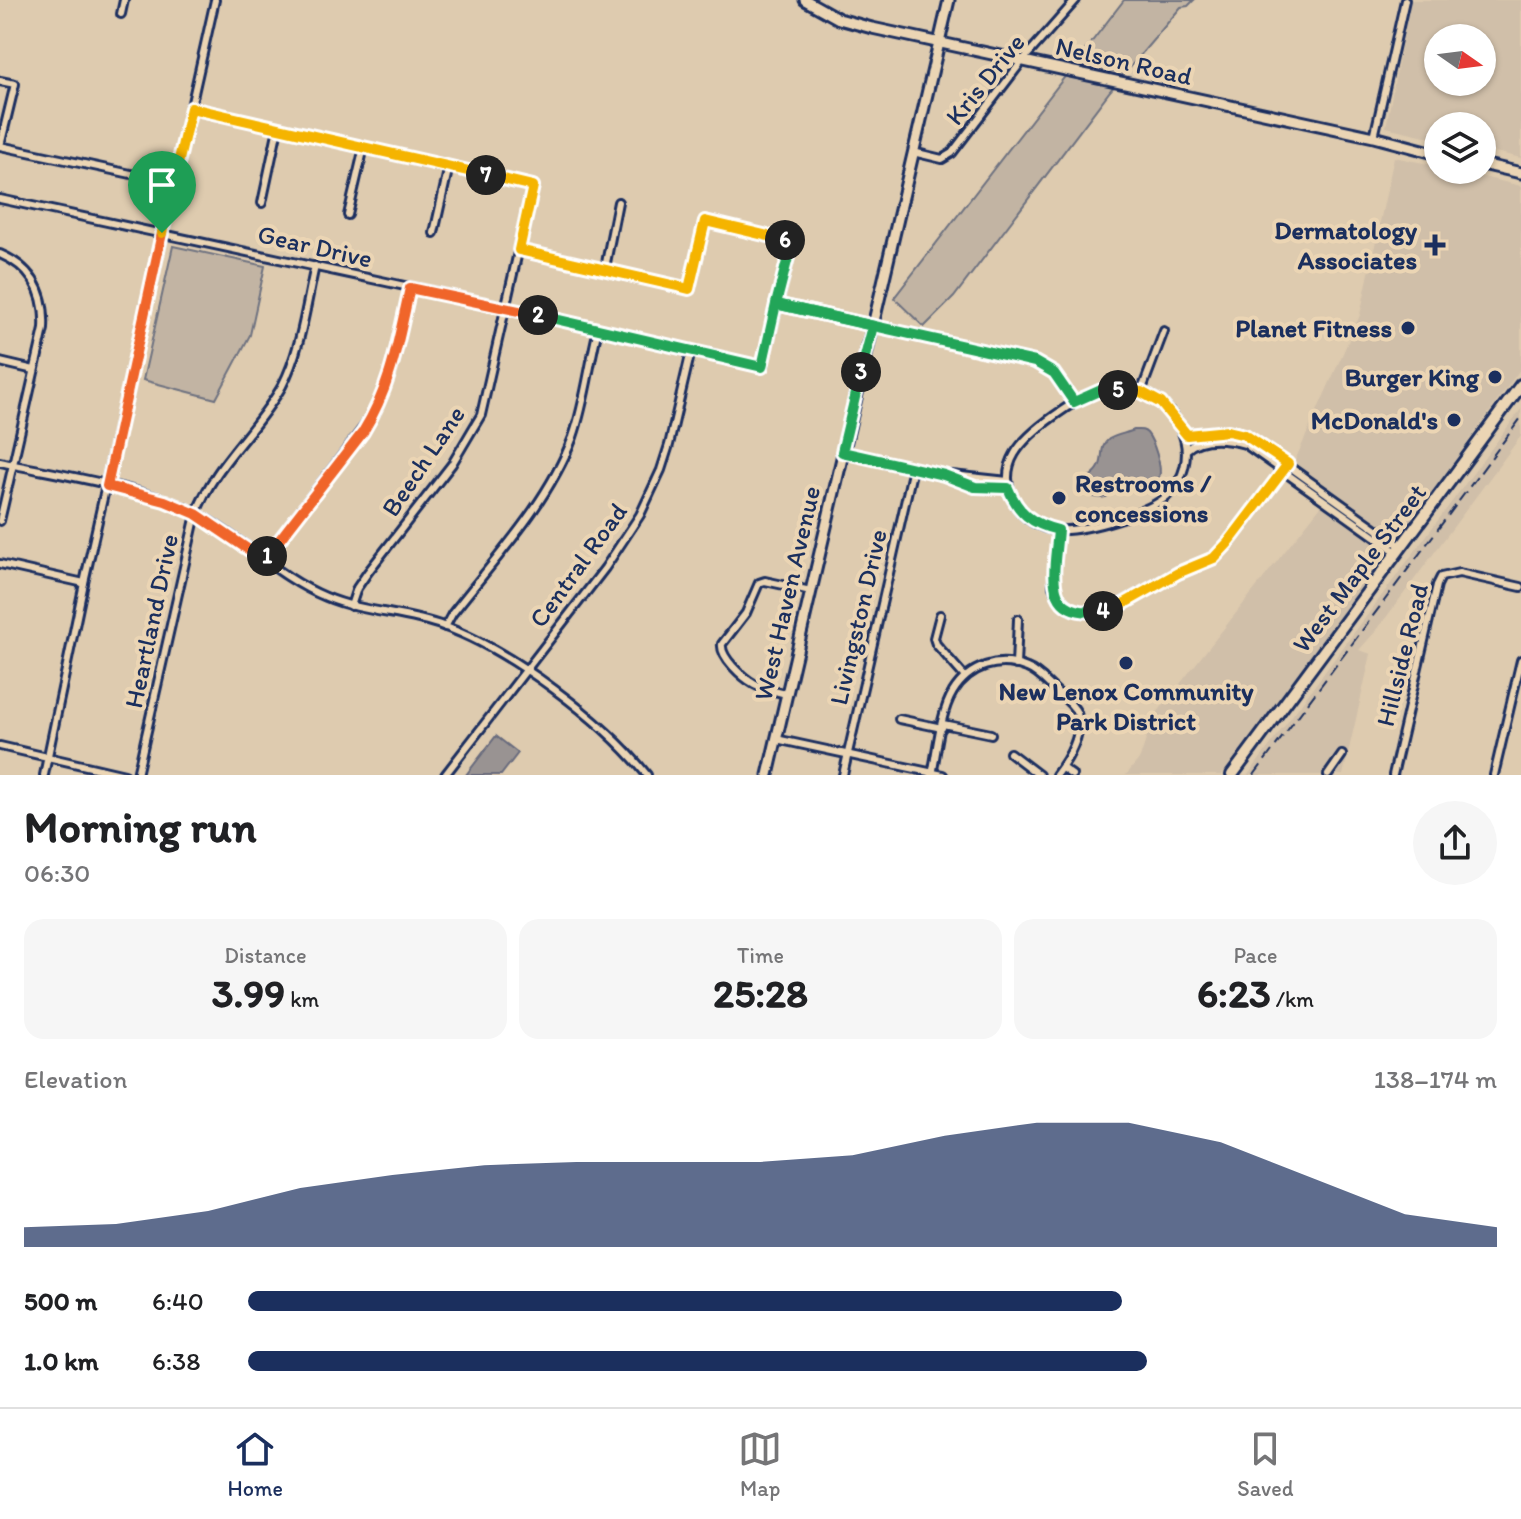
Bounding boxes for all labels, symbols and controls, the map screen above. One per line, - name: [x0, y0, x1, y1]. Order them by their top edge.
- north arrow: [1424, 24, 1496, 96]
- map controls: [1424, 24, 1496, 184]
- street label: Kris Drive: [938, 27, 1032, 131]
- street label: Nelson Road: [1052, 30, 1196, 92]
- button: layers: [1424, 112, 1496, 184]
- pin: [128, 151, 196, 233]
- pin: 7: [466, 155, 506, 195]
- text: 7: [481, 161, 491, 188]
- icon: arrive: [140, 163, 184, 207]
- place label: Dermatology Associates: [1274, 214, 1418, 276]
- street label: Gear Drive: [255, 217, 375, 275]
- pin: 6: [765, 220, 805, 260]
- text: 6: [779, 226, 791, 253]
- marker: Dermatology Associates: [1424, 234, 1446, 256]
- pin: 2: [518, 295, 558, 335]
- text: 2: [532, 301, 544, 328]
- place label: Planet Fitness: [1235, 312, 1392, 344]
- marker: Planet Fitness: [1399, 319, 1417, 337]
- pin: 3: [841, 352, 881, 392]
- text: 3: [855, 358, 867, 385]
- place label: Burger King: [1345, 361, 1480, 393]
- marker: Burger King: [1486, 368, 1504, 386]
- pin: 5: [1098, 370, 1138, 410]
- text: 5: [1112, 376, 1124, 403]
- street label: Beech Lane: [374, 400, 472, 522]
- place label: McDonald's: [1311, 404, 1438, 436]
- marker: McDonald's: [1445, 411, 1463, 429]
- place label: Restrooms / concessions: [1075, 467, 1212, 529]
- street label: West Maple Street: [1285, 477, 1433, 659]
- street label: West Haven Avenue: [747, 483, 827, 703]
- marker: Restrooms / concessions: [1050, 489, 1068, 507]
- street label: Central Road: [522, 496, 634, 634]
- street label: Livingston Drive: [822, 526, 894, 708]
- street label: Heartland Drive: [117, 531, 185, 711]
- pin: 1: [247, 536, 287, 576]
- text: 1: [262, 542, 272, 569]
- street label: Hillside Road: [1369, 580, 1435, 730]
- pin: 4: [1083, 591, 1123, 631]
- text: 4: [1096, 597, 1110, 624]
- marker: New Lenox Community Park District: [1117, 654, 1135, 672]
- place label: New Lenox Community Park District: [998, 675, 1254, 737]
- text: Morning run: [24, 800, 257, 853]
- button: share: [1413, 801, 1497, 885]
- text: 06:30: [24, 857, 90, 889]
- text: Distance: [224, 942, 307, 969]
- text: Time: [737, 942, 784, 969]
- text: Pace: [1233, 942, 1278, 969]
- text: 3.99: [212, 969, 285, 1017]
- text: 25:28: [713, 969, 808, 1017]
- text: 6:23: [1197, 969, 1271, 1017]
- text: km: [285, 986, 319, 1013]
- text: /km: [1271, 986, 1314, 1013]
- text: Elevation: [24, 1063, 127, 1095]
- text: 138–174 m: [1374, 1063, 1497, 1095]
- text: 500 m: [24, 1285, 97, 1317]
- text: 6:40: [152, 1285, 204, 1317]
- text: 1.0 km: [24, 1345, 99, 1377]
- text: 6:38: [152, 1345, 201, 1377]
- tab: Home: [228, 1427, 283, 1502]
- tab: Map: [738, 1427, 782, 1502]
- tab: Saved: [1237, 1427, 1293, 1502]

